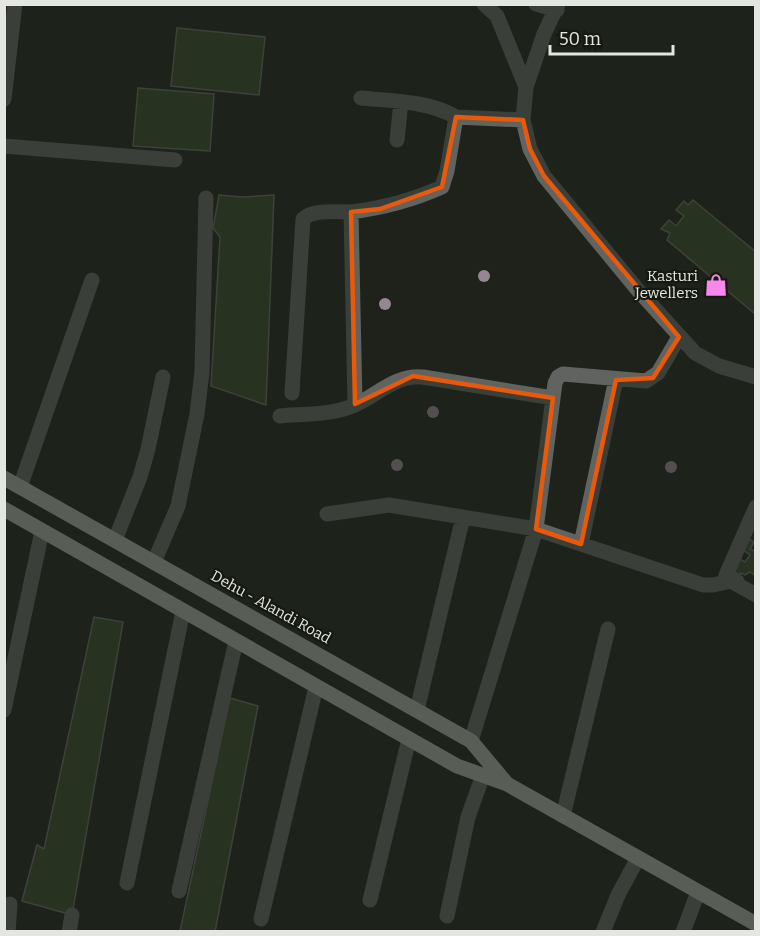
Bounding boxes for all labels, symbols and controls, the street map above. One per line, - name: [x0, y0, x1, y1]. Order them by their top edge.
- scale bar: [550, 18, 673, 56]
- text: 50 m: [559, 28, 601, 50]
- place label: Kasturi Jewellers: [634, 267, 699, 302]
- shop icon: Kasturi Jewellers: [703, 272, 729, 298]
- street label: Dehu - Alandi Road: [208, 567, 334, 647]

